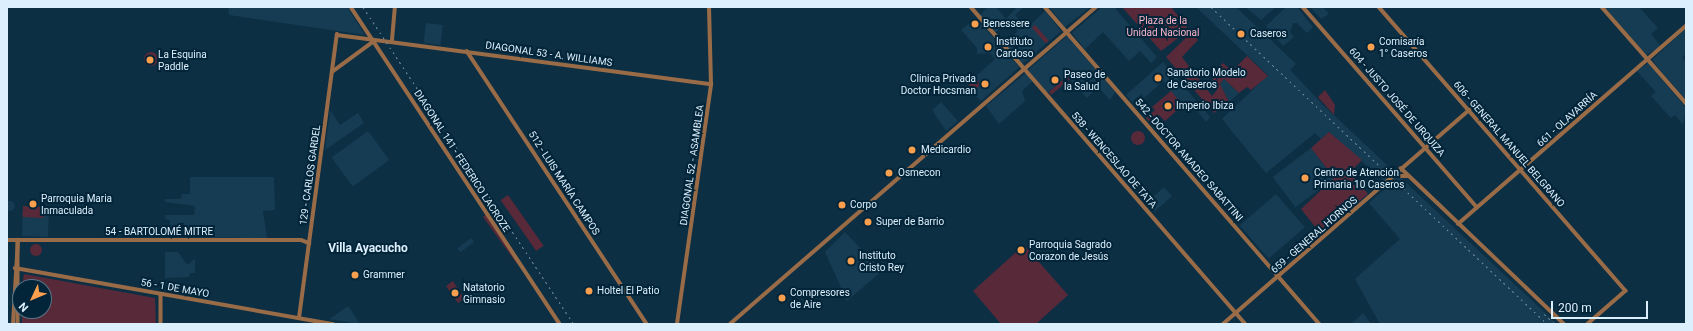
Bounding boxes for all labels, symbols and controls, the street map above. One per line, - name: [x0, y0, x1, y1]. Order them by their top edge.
- park label: Plaza de la Unidad Nacional: [1127, 14, 1199, 38]
- place label: Benessere: [983, 18, 1030, 30]
- marker: Benessere: [970, 19, 980, 29]
- marker: Caseros: [1235, 28, 1247, 40]
- place label: Caseros: [1250, 28, 1287, 40]
- place label: Instituto Cardoso: [996, 35, 1033, 58]
- place label: Comisaría 1° Caseros: [1379, 35, 1427, 58]
- street label: DIAGONAL 53 - A. WILLIAMS: [485, 39, 613, 69]
- marker: Instituto Cardoso: [983, 42, 993, 52]
- marker: Comisaría 1° Caseros: [1366, 42, 1376, 52]
- street label: 604 - JUSTO JOSÉ DE URQUIZA: [1346, 45, 1448, 159]
- place label: La Esquina Paddle: [158, 48, 207, 72]
- marker: La Esquina Paddle: [145, 55, 155, 65]
- place label: Sanatorio Modelo de Caseros: [1167, 66, 1246, 90]
- place label: Paseo de la Salud: [1064, 68, 1105, 92]
- place label: Clinica Privada Doctor Hocsman: [901, 72, 976, 96]
- marker: Sanatorio Modelo de Caseros: [1152, 72, 1164, 84]
- marker: Paseo de la Salud: [1049, 74, 1061, 86]
- marker: Clinica Privada Doctor Hocsman: [979, 78, 991, 90]
- street label: 606 - GENERAL MANUEL BELGRANO: [1451, 78, 1567, 210]
- street label: DIAGONAL 141 - FEDERICO LACROZE: [411, 88, 513, 234]
- street label: 661 - OLAVARRÍA: [1534, 89, 1600, 149]
- street label: 542 - DOCTOR AMADEO SABATTINI: [1133, 96, 1245, 224]
- place label: Imperio Ibiza: [1176, 100, 1234, 112]
- marker: Imperio Ibiza: [1163, 101, 1173, 111]
- street label: DIAGONAL 52 - ASAMBLEA: [678, 104, 706, 226]
- street label: 538 - WENCESLAO DE TATA: [1069, 109, 1159, 211]
- street label: 129 - CARLOS GARDEL: [297, 124, 323, 226]
- street label: 512 - LUIS MARÍA CAMPOS: [526, 129, 602, 237]
- marker: Medicardio: [906, 144, 918, 156]
- place label: Medicardio: [921, 144, 971, 156]
- place label: Centro de Atención Primaria 10 Caseros: [1314, 166, 1404, 190]
- marker: Osmecon: [883, 167, 895, 179]
- place label: Osmecon: [898, 167, 941, 179]
- marker: Centro de Atención Primaria 10 Caseros: [1299, 172, 1311, 184]
- place label: Parroquia Maria Inmaculada: [41, 192, 112, 216]
- street label: 659 - GENERAL HORNOS: [1268, 194, 1360, 276]
- marker: Parroquia Maria Inmaculada: [28, 199, 38, 209]
- place label: Corpo: [850, 199, 877, 211]
- marker: Corpo: [837, 200, 847, 210]
- place label: Super de Barrio: [876, 216, 944, 228]
- marker: Super de Barrio: [863, 217, 873, 227]
- street label: 54 - BARTOLOMÉ MITRE: [105, 226, 213, 238]
- place label: Parroquia Sagrado Corazon de Jesús: [1029, 238, 1112, 262]
- district label: Villa Ayacucho: [328, 242, 408, 256]
- marker: Parroquia Sagrado Corazon de Jesús: [1016, 245, 1026, 255]
- place label: Instituto Cristo Rey: [859, 249, 904, 272]
- marker: Instituto Cristo Rey: [846, 256, 856, 266]
- place label: Grammer: [363, 269, 405, 281]
- marker: Grammer: [350, 270, 360, 280]
- street label: 56 - 1 DE MAYO: [140, 276, 210, 300]
- north arrow: [12, 279, 52, 319]
- place label: Natatorio Gimnasio: [463, 281, 505, 304]
- place label: Holtel El Patio: [597, 285, 659, 297]
- marker: Holtel El Patio: [584, 286, 594, 296]
- place label: Compresores de Aire: [790, 286, 850, 310]
- marker: Natatorio Gimnasio: [450, 288, 460, 298]
- marker: Compresores de Aire: [777, 293, 787, 303]
- scale bar: [1553, 293, 1650, 319]
- text: N: [16, 300, 31, 314]
- text: 200 m: [1558, 301, 1592, 315]

